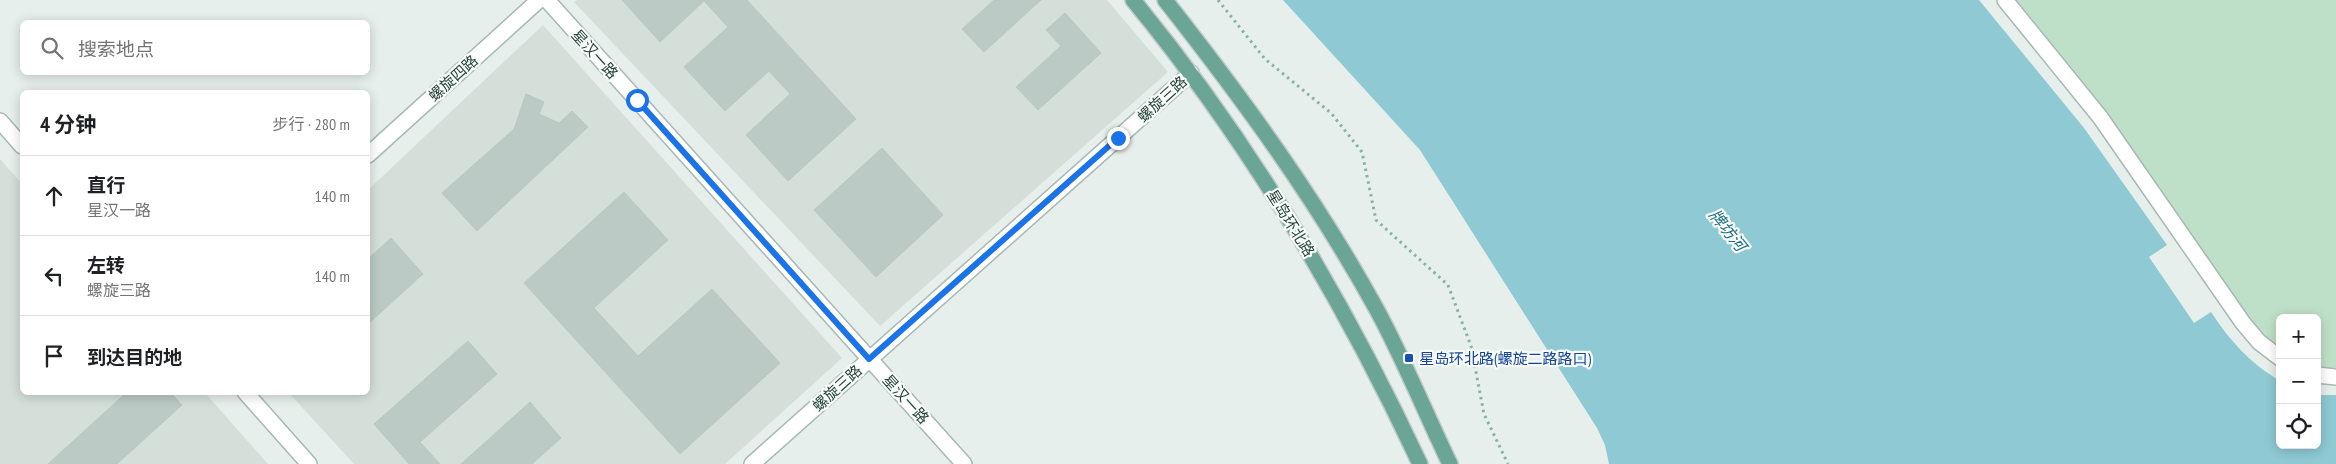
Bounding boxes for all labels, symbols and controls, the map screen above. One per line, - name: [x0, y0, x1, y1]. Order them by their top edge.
- search box: [20, 20, 370, 75]
- street label: 星汉一路: [568, 25, 622, 83]
- icon: search: [38, 34, 66, 62]
- text: 搜索地点: [78, 37, 154, 61]
- street label: 螺旋四路: [424, 51, 482, 105]
- street label: 螺旋三路: [1133, 72, 1191, 126]
- route start: [626, 89, 649, 112]
- text: 4 分钟: [40, 111, 96, 138]
- text: 步行 · 280 m: [272, 114, 350, 134]
- route end: [1107, 127, 1130, 150]
- text: 直行: [87, 173, 125, 197]
- icon: ahead: [40, 182, 68, 210]
- text: 140 m: [315, 186, 350, 206]
- street label: 星岛环北路: [1263, 186, 1319, 260]
- text: 星汉一路: [87, 200, 151, 220]
- water label: 牌坊河: [1705, 205, 1753, 257]
- text: 左转: [87, 253, 125, 277]
- icon: left: [40, 262, 68, 290]
- text: 140 m: [315, 266, 350, 286]
- text: 螺旋三路: [87, 280, 151, 300]
- map controls: [2276, 314, 2321, 449]
- button: +: [2276, 314, 2321, 359]
- icon: arrive: [40, 342, 68, 370]
- text: 到达目的地: [87, 345, 182, 369]
- place label: 星岛环北路(螺旋二路路口): [1419, 349, 1591, 368]
- marker: 星岛环北路(螺旋二路路口): [1403, 352, 1415, 364]
- button: −: [2276, 359, 2321, 404]
- street label: 螺旋三路: [808, 361, 866, 415]
- street label: 星汉一路: [879, 370, 933, 428]
- button: locate: [2276, 404, 2321, 449]

